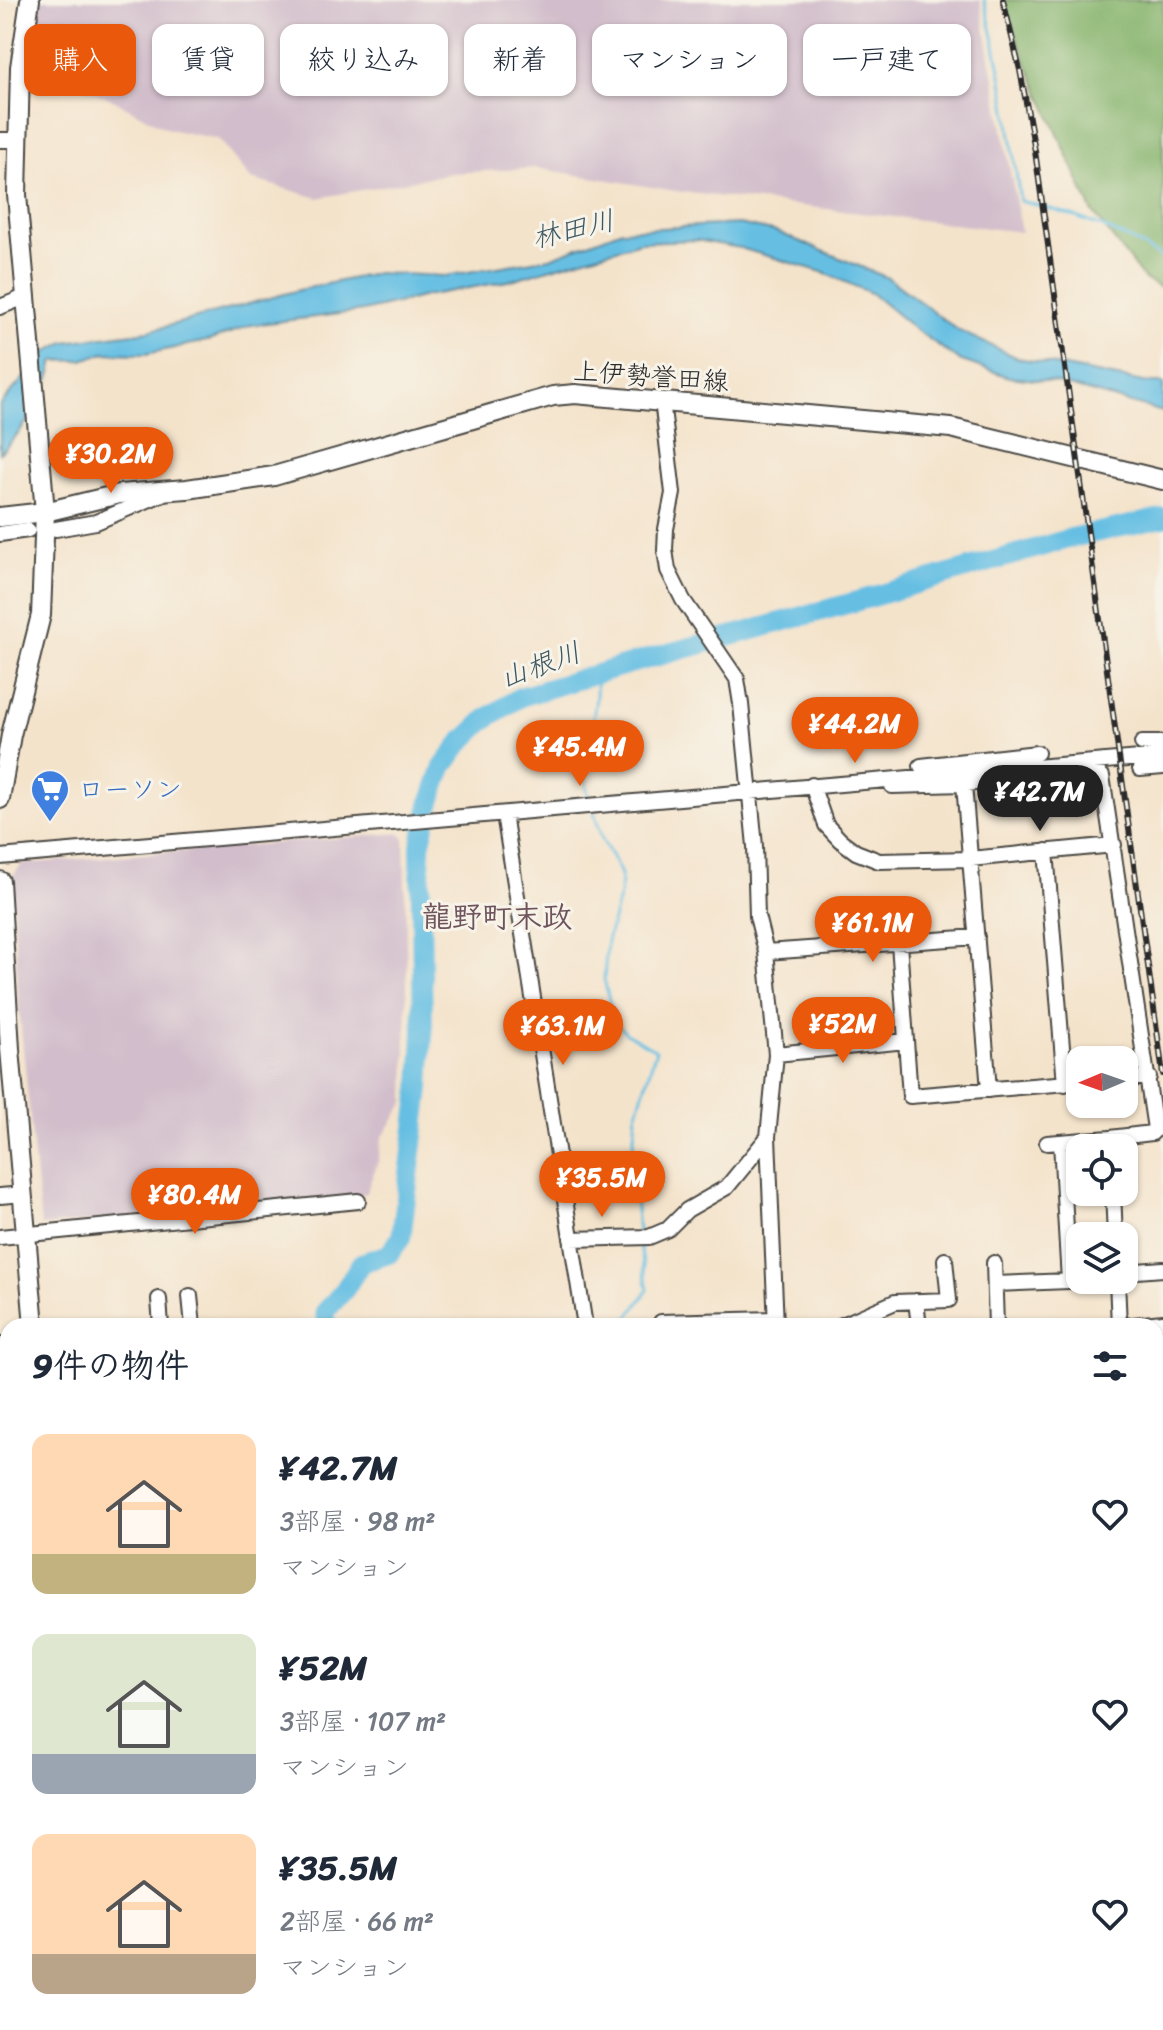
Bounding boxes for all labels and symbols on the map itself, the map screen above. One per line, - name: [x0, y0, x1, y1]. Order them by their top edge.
- water label: 林田川: [527, 196, 619, 262]
- street label: 上伊勢誉田線: [572, 348, 730, 404]
- pin: ¥30.2M: [46, 427, 176, 495]
- water label: 山根川: [492, 628, 588, 702]
- pin: ¥44.2M: [790, 697, 920, 765]
- pin: ¥45.4M: [515, 720, 645, 788]
- pin: ¥42.7M: [975, 765, 1105, 833]
- place label: ローソン: [78, 766, 182, 812]
- supermarket icon: ローソン: [29, 768, 71, 823]
- district label: 龍野町末政: [422, 890, 572, 944]
- pin: ¥61.1M: [808, 896, 938, 964]
- pin: ¥52M: [796, 997, 890, 1065]
- pin: ¥63.1M: [498, 999, 628, 1067]
- north arrow: [1066, 1046, 1138, 1118]
- pin: ¥35.5M: [537, 1151, 667, 1219]
- pin: ¥80.4M: [130, 1168, 260, 1236]

